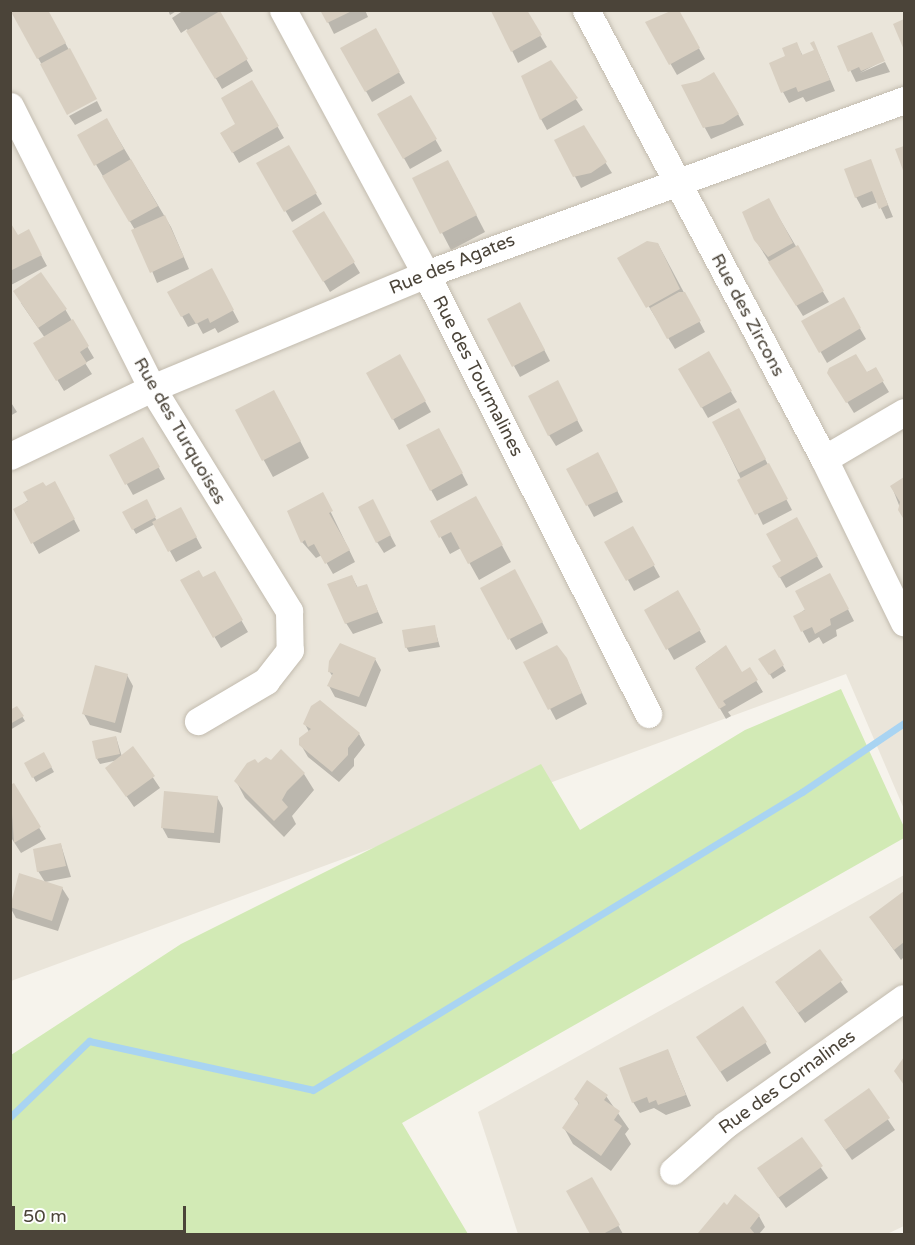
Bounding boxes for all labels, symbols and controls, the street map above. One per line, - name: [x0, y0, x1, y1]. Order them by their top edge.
- street label: Rue des Agates: [386, 229, 518, 299]
- street label: Rue des Zircons: [707, 250, 789, 380]
- street label: Rue des Tourmalines: [428, 292, 528, 460]
- street label: Rue des Turquoises: [129, 354, 231, 508]
- street label: Rue des Cornalines: [715, 1025, 859, 1139]
- scale bar: [15, 1194, 189, 1232]
- text: 50 m: [23, 1205, 67, 1227]

